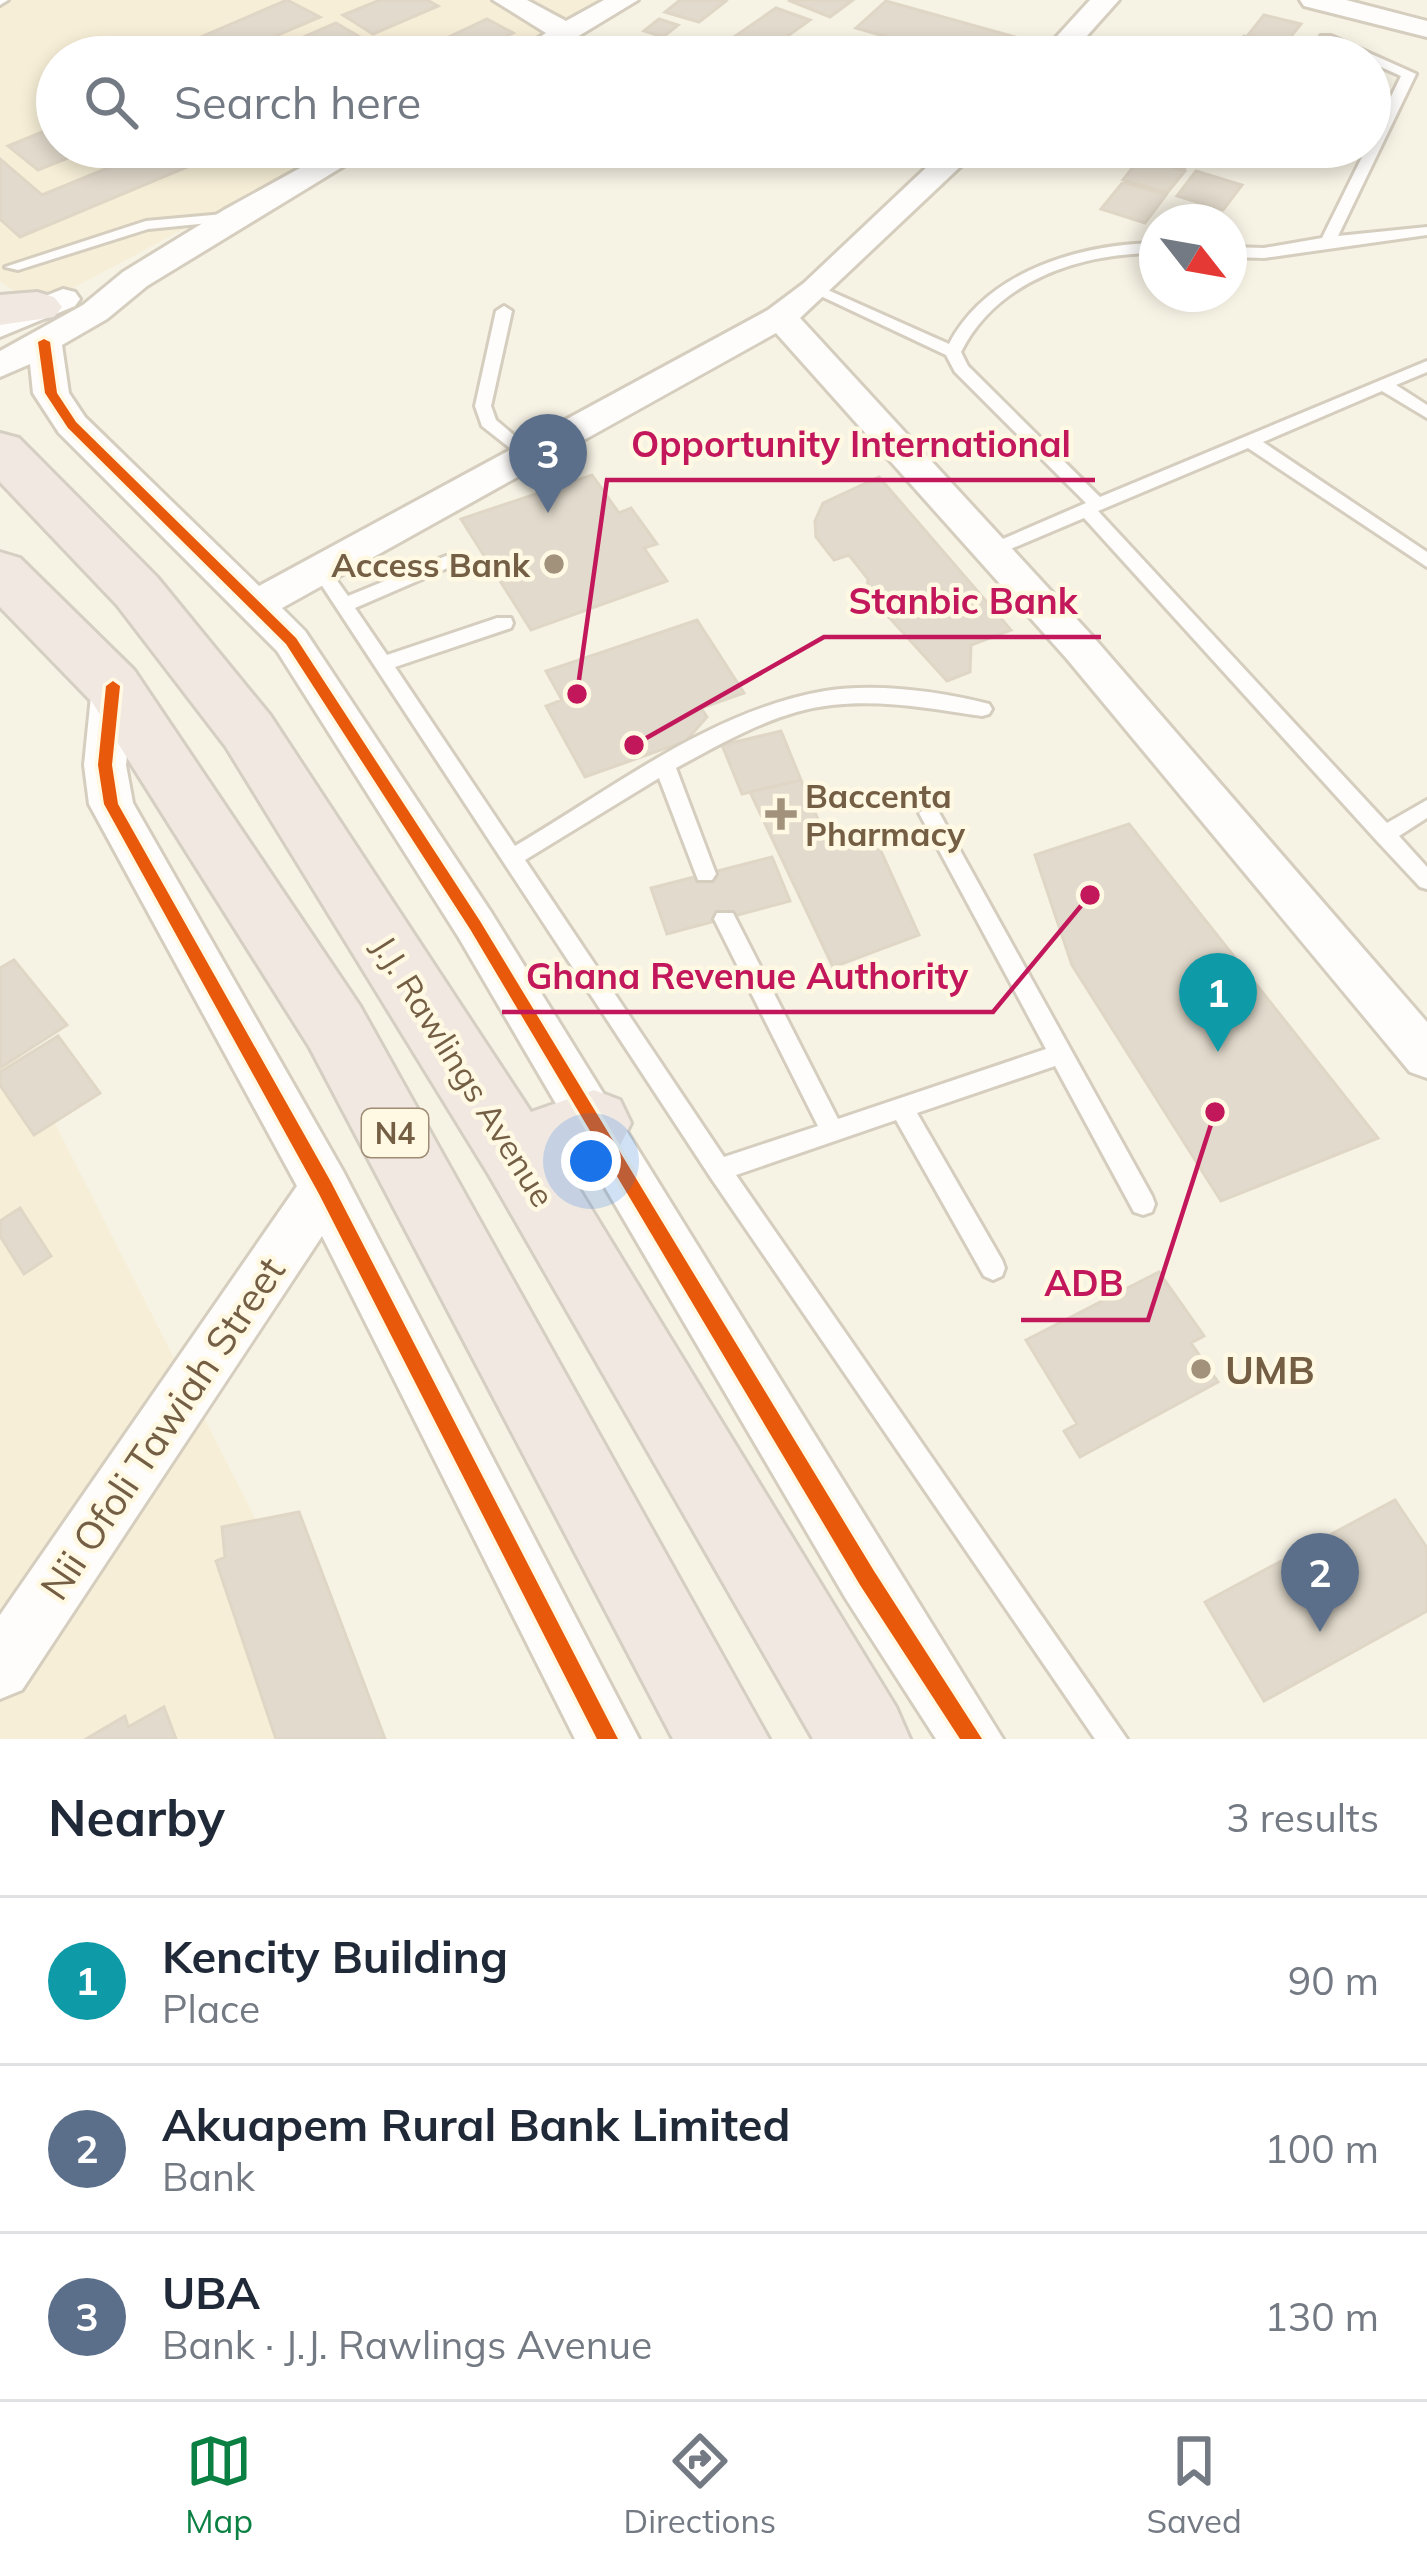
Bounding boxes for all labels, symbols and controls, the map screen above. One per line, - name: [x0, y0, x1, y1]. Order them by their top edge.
- search box: [36, 36, 1391, 168]
- icon: search: [78, 69, 144, 135]
- text: Search here: [174, 74, 421, 130]
- north arrow: [1139, 204, 1247, 312]
- callout: Opportunity International: [607, 408, 1095, 480]
- pin: 3: [509, 414, 587, 513]
- text: Opportunity International: [631, 421, 1071, 466]
- place label: Access Bank: [331, 544, 531, 585]
- marker: Access Bank: [541, 551, 567, 577]
- callout: Stanbic Bank: [824, 565, 1101, 637]
- text: Stanbic Bank: [848, 578, 1079, 623]
- place label: Baccenta Pharmacy: [805, 775, 965, 854]
- marker: Baccenta Pharmacy: [768, 801, 794, 827]
- street label: J.J. Rawlings Avenue: [364, 928, 564, 1214]
- callout: Ghana Revenue Authority: [502, 940, 993, 1012]
- text: Ghana Revenue Authority: [526, 953, 969, 998]
- pin: 1: [1179, 953, 1257, 1052]
- road number: N4: [362, 1109, 428, 1157]
- your location: [561, 1131, 621, 1191]
- street label: Nii Ofoli Tawiah Street: [29, 1247, 295, 1609]
- callout: ADB: [1021, 1248, 1148, 1320]
- text: ADB: [1044, 1260, 1124, 1305]
- place label: UMB: [1225, 1345, 1315, 1394]
- marker: UMB: [1188, 1356, 1214, 1382]
- pin: 2: [1281, 1533, 1359, 1632]
- text: Nearby: [48, 1785, 225, 1849]
- text: 3 results: [1226, 1793, 1379, 1842]
- text: Kencity Building: [162, 1928, 508, 1984]
- text: 1: [75, 1956, 99, 2005]
- text: 90 m: [1288, 1956, 1379, 2005]
- text: Place: [162, 1984, 260, 2033]
- text: Akuapem Rural Bank Limited: [162, 2096, 790, 2152]
- text: 2: [75, 2124, 99, 2173]
- text: 100 m: [1264, 2124, 1379, 2173]
- text: Bank: [162, 2152, 255, 2201]
- text: UBA: [162, 2264, 260, 2320]
- text: 3: [75, 2292, 99, 2341]
- text: 130 m: [1264, 2292, 1379, 2341]
- text: Bank · J.J. Rawlings Avenue: [162, 2320, 652, 2369]
- tab: Map: [185, 2428, 253, 2541]
- tab: Directions: [624, 2428, 776, 2541]
- tab: Saved: [1147, 2428, 1242, 2541]

